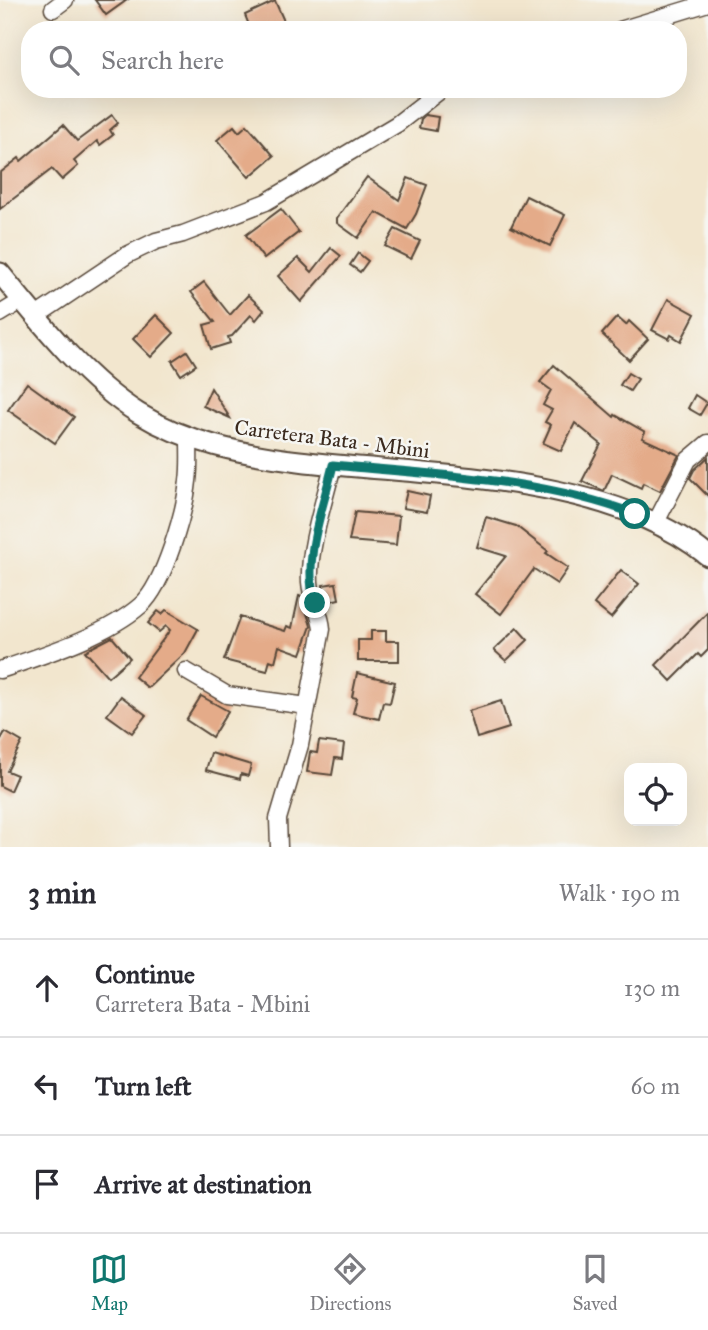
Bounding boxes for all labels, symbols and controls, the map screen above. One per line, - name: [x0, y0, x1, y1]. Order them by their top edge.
- search box: [21, 21, 687, 98]
- icon: search: [45, 41, 83, 79]
- text: Search here: [101, 44, 224, 76]
- street label: Carretera Bata - Mbini: [233, 414, 431, 464]
- route start: [619, 498, 650, 529]
- route end: [299, 587, 330, 618]
- map controls: [624, 763, 687, 826]
- button: locate: [624, 763, 687, 826]
- text: 3 min: [28, 875, 96, 911]
- text: Walk · 190 m: [559, 879, 680, 907]
- text: Continue: [95, 958, 195, 990]
- icon: ahead: [28, 969, 66, 1007]
- text: 130 m: [624, 974, 680, 1002]
- text: Carretera Bata - Mbini: [95, 990, 310, 1018]
- icon: left: [28, 1067, 66, 1105]
- text: Turn left: [95, 1070, 191, 1102]
- text: 60 m: [631, 1072, 680, 1100]
- icon: arrive: [28, 1165, 66, 1203]
- text: Arrive at destination: [95, 1168, 312, 1200]
- tab: Map: [90, 1250, 128, 1315]
- tab: Directions: [309, 1250, 391, 1315]
- tab: Saved: [572, 1250, 618, 1315]

